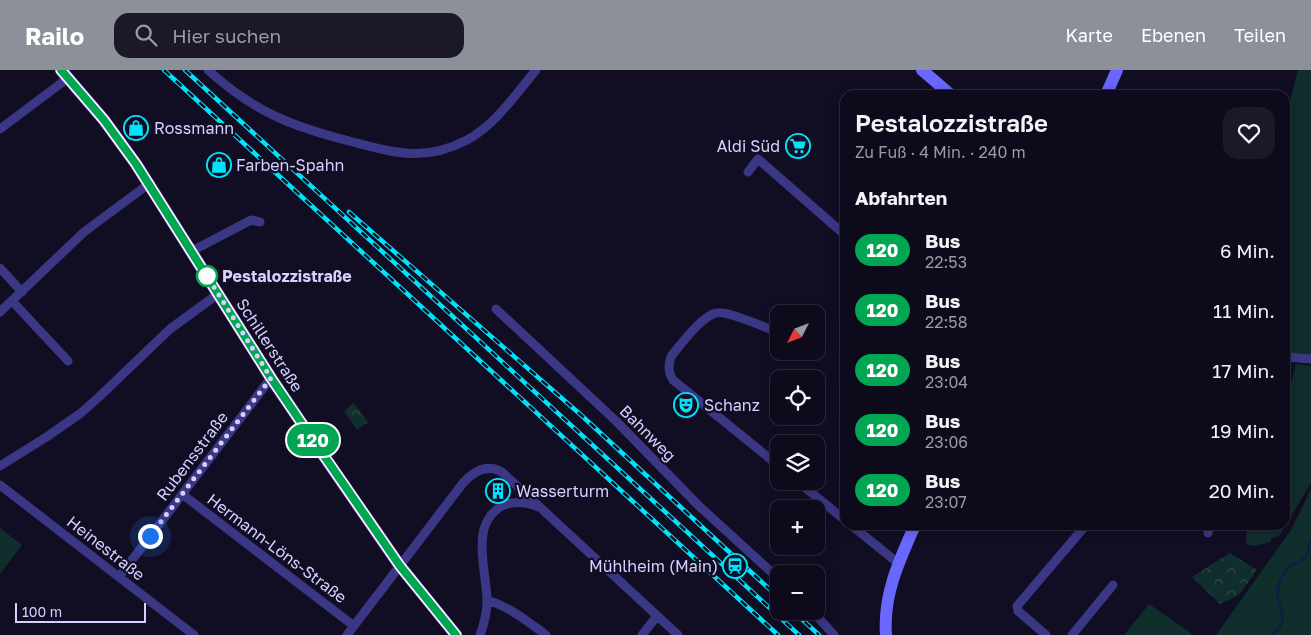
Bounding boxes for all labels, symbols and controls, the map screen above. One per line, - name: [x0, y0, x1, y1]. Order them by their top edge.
- search box: [114, 13, 464, 58]
- text: Railo: [25, 21, 84, 50]
- icon: search: [132, 21, 160, 49]
- text: Hier suchen: [172, 24, 281, 47]
- text: Karte: [1066, 24, 1113, 46]
- text: Ebenen: [1141, 24, 1206, 46]
- text: Teilen: [1234, 24, 1286, 46]
- button: heart: [1223, 107, 1275, 159]
- text: Pestalozzistraße: [855, 108, 1048, 137]
- shop icon: Rossmann: [123, 115, 149, 141]
- place label: Rossmann: [154, 118, 234, 138]
- supermarket icon: Aldi Süd: [785, 133, 811, 159]
- place label: Aldi Süd: [717, 136, 780, 156]
- text: Zu Fuß · 4 Min. · 240 m: [855, 142, 1026, 162]
- shop icon: Farben-Spahn: [206, 152, 232, 178]
- place label: Farben-Spahn: [236, 155, 344, 175]
- text: Abfahrten: [855, 186, 947, 209]
- text: Bus: [925, 229, 960, 252]
- text: 120: [867, 239, 898, 261]
- text: 6 Min.: [1220, 239, 1275, 262]
- text: 22:53: [925, 252, 967, 272]
- marker: Pestalozzistraße: [196, 265, 218, 287]
- place label: Pestalozzistraße: [222, 266, 352, 286]
- text: Bus: [925, 289, 960, 312]
- street label: Schillerstraße: [232, 295, 308, 395]
- text: 120: [867, 299, 898, 321]
- text: 11 Min.: [1213, 299, 1275, 322]
- north arrow: [770, 305, 825, 360]
- map controls: [770, 305, 825, 620]
- text: 22:58: [925, 312, 967, 332]
- text: Bus: [925, 349, 960, 372]
- text: 120: [867, 359, 898, 381]
- text: 17 Min.: [1212, 359, 1275, 382]
- button: locate: [770, 370, 825, 425]
- text: 23:04: [925, 372, 968, 392]
- theatre icon: Schanz: [673, 392, 699, 418]
- place label: Schanz: [704, 395, 760, 415]
- street label: Bahnweg: [616, 401, 680, 465]
- street label: Rubensstraße: [152, 408, 232, 504]
- text: Bus: [925, 409, 960, 432]
- text: 120: [867, 419, 898, 441]
- text: 19 Min.: [1211, 419, 1275, 442]
- line badge: 120: [284, 424, 342, 456]
- text: 120: [297, 429, 329, 451]
- text: 23:06: [925, 432, 968, 452]
- button: layers: [770, 435, 825, 490]
- text: Bus: [925, 469, 960, 492]
- building icon: Wasserturm: [485, 478, 511, 504]
- text: 120: [867, 479, 898, 501]
- text: 20 Min.: [1209, 479, 1275, 502]
- place label: Wasserturm: [516, 481, 609, 501]
- street label: Hermann-Löns-Straße: [203, 489, 351, 607]
- text: 23:07: [925, 492, 967, 512]
- button: +: [770, 500, 825, 555]
- street label: Heinestraße: [63, 511, 149, 585]
- your location: [138, 524, 163, 549]
- station icon: Mühlheim (Main): [722, 553, 748, 579]
- place label: Mühlheim (Main): [589, 556, 718, 576]
- button: −: [770, 565, 825, 620]
- scale bar: [15, 600, 146, 623]
- text: 100 m: [22, 603, 62, 620]

